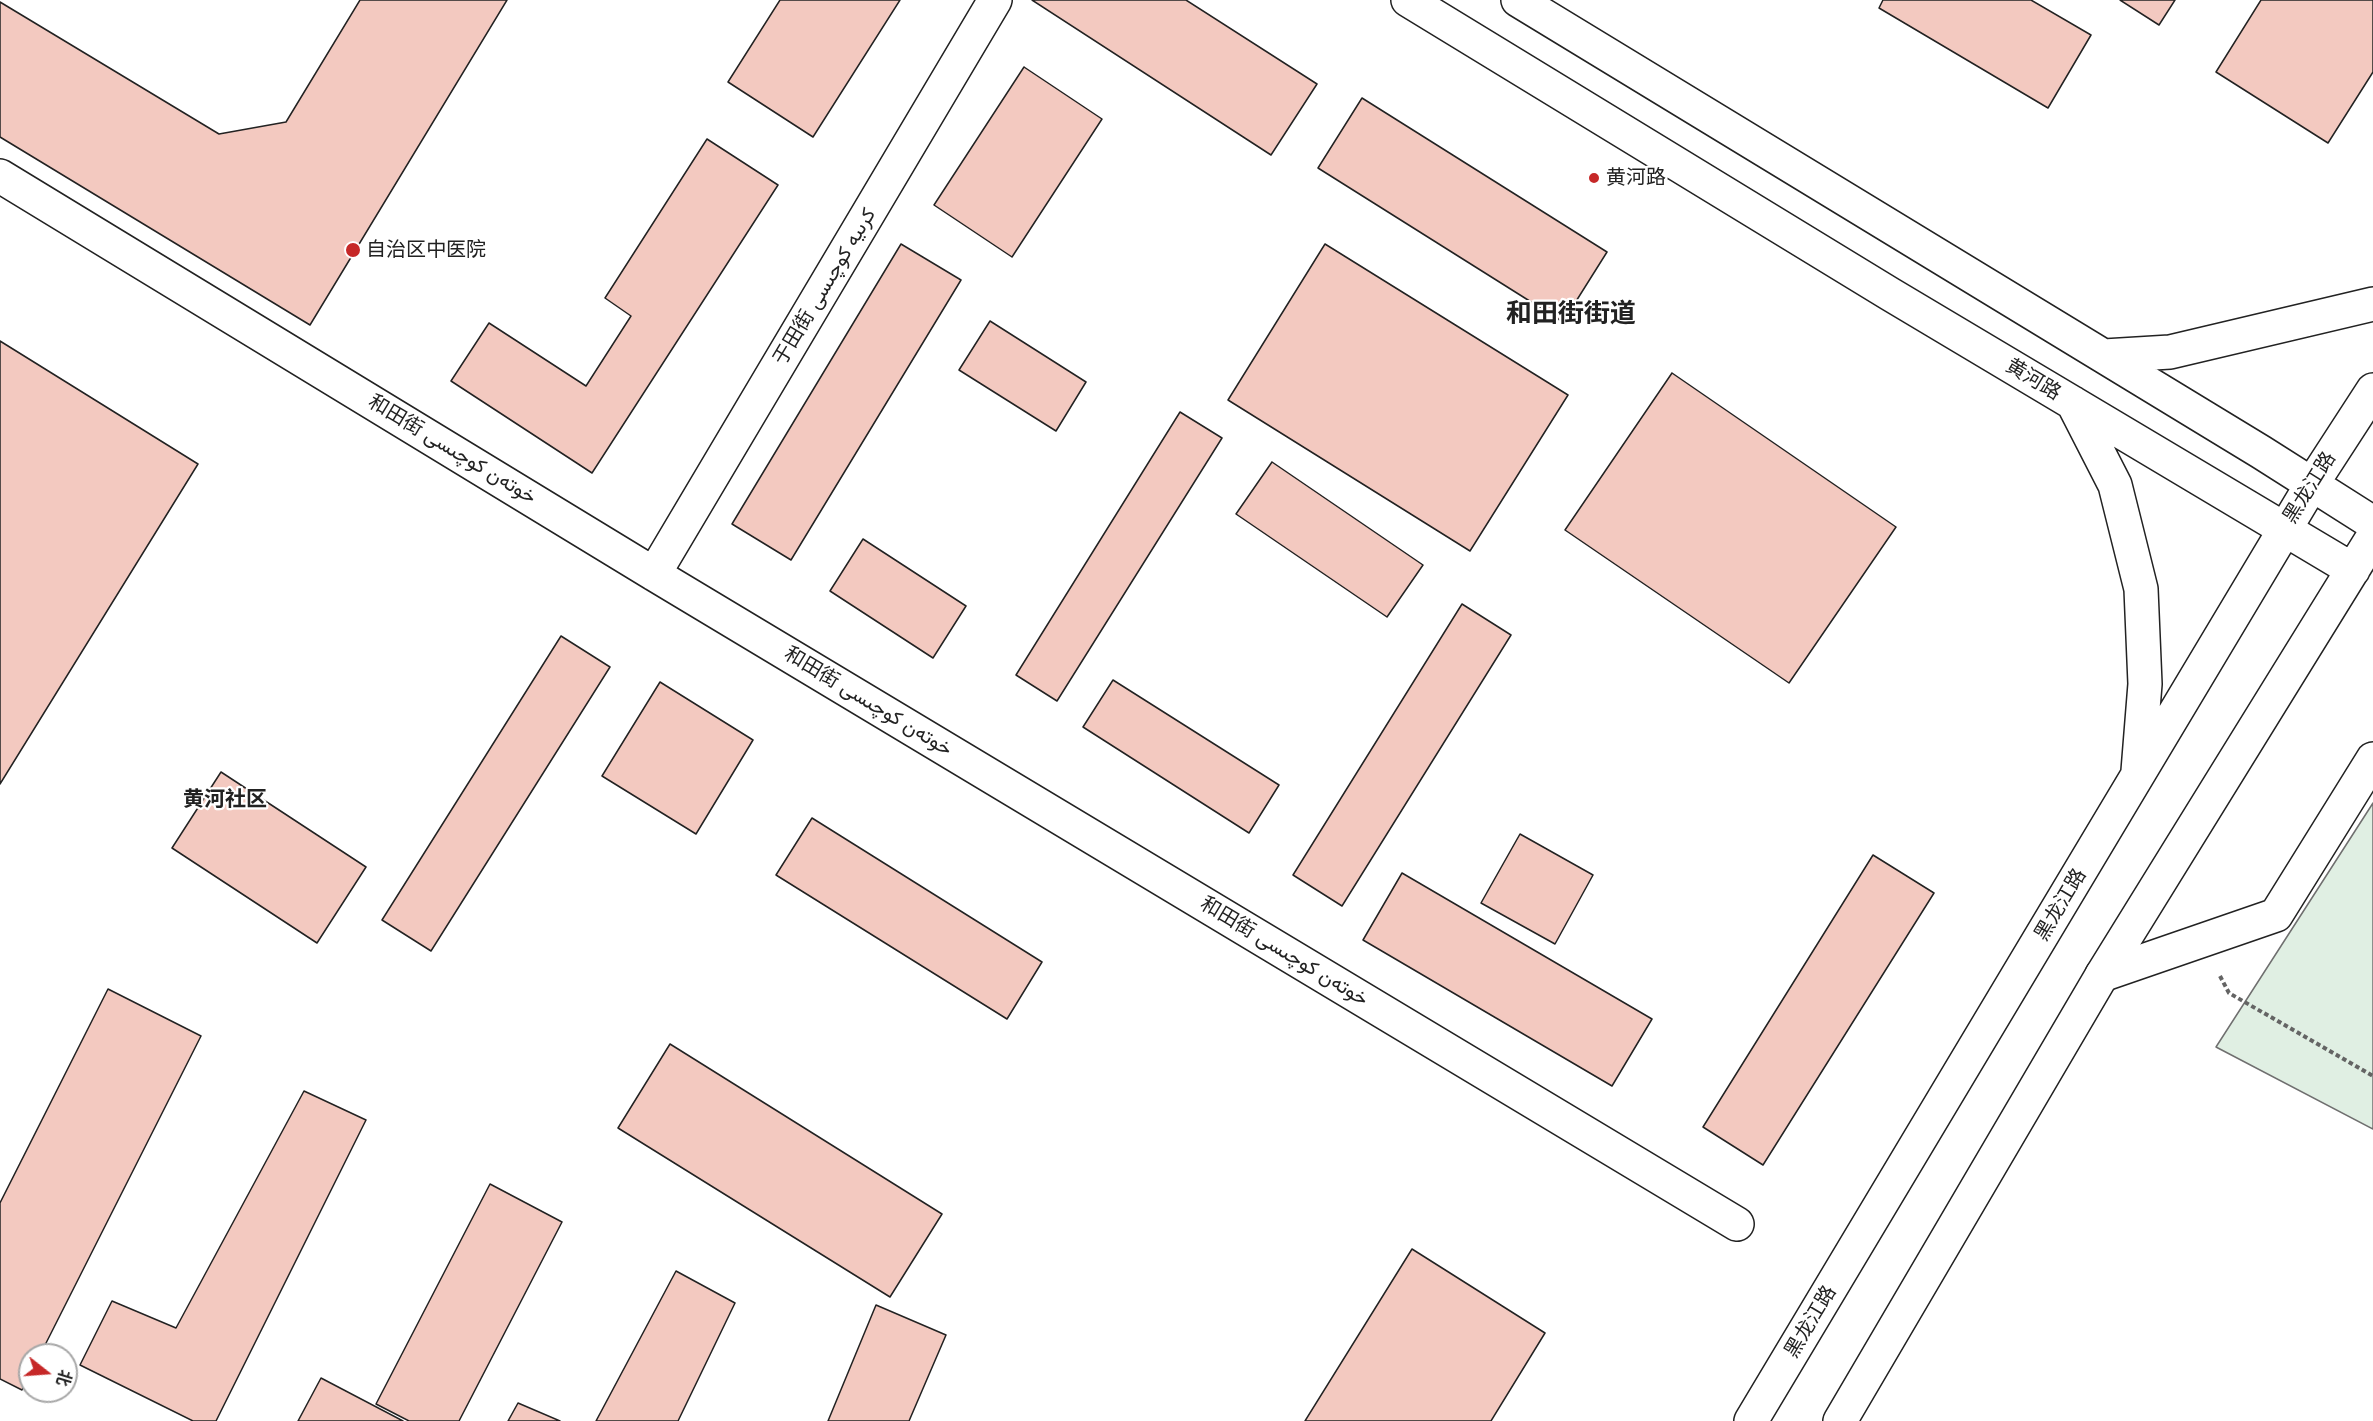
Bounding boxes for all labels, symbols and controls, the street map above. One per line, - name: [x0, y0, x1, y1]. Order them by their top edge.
- place label: 黄河路: [1606, 166, 1666, 190]
- marker: 黄河路: [1587, 171, 1601, 185]
- street label: 于田街 كرىيە كوچىسى: [769, 204, 881, 370]
- place label: 自治区中医院: [366, 238, 486, 262]
- marker: 自治区中医院: [344, 241, 362, 259]
- district label: 和田街街道: [1506, 299, 1636, 331]
- street label: 黄河路: [2001, 354, 2065, 406]
- street label: 和田街 خوتەن كوچىسى: [364, 390, 540, 510]
- street label: 黑龙江路: [2279, 448, 2341, 528]
- street label: 和田街 خوتەن كوچىسى: [780, 642, 956, 762]
- district label: 黄河社区: [183, 787, 267, 813]
- street label: 黑龙江路: [2030, 865, 2092, 945]
- street label: 和田街 خوتەن كوچىسى: [1196, 892, 1372, 1012]
- street label: 黑龙江路: [1780, 1282, 1842, 1362]
- north arrow: [18, 1343, 78, 1403]
- text: 北: [53, 1368, 74, 1388]

